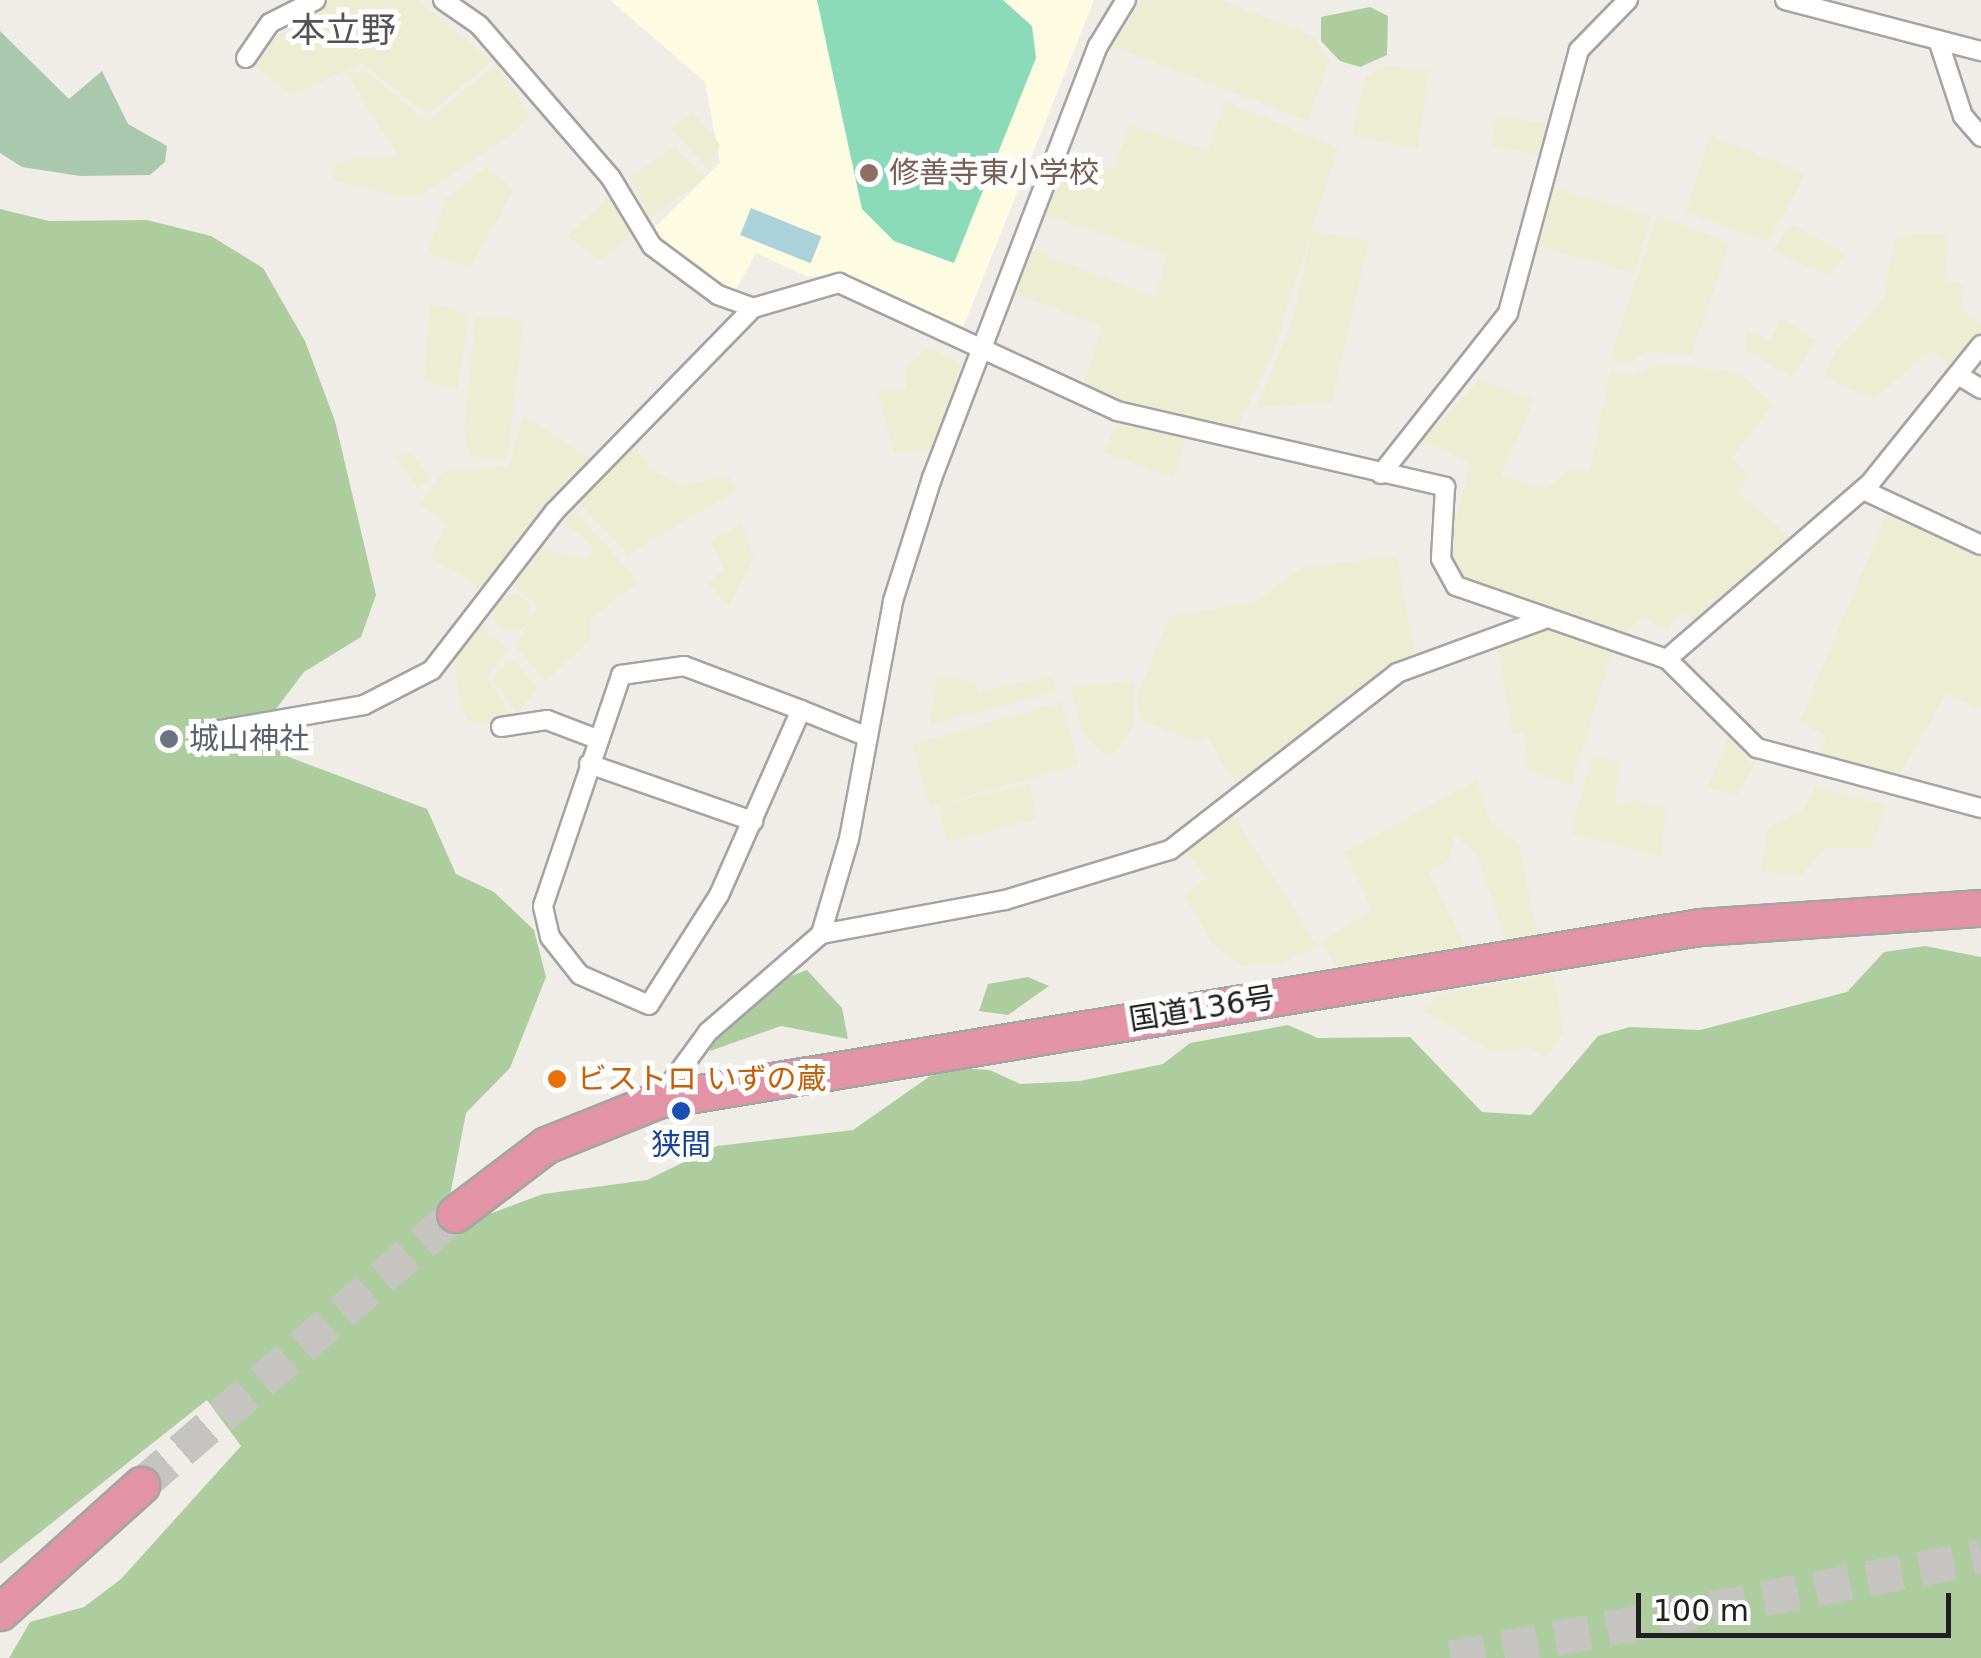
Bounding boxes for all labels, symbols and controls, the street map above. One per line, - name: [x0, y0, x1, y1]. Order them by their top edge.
- district label: 本立野: [291, 9, 395, 51]
- place label: 修善寺東小学校: [889, 155, 1099, 191]
- marker: 修善寺東小学校: [858, 162, 880, 184]
- place label: 城山神社: [189, 721, 309, 757]
- marker: 城山神社: [158, 728, 180, 750]
- street label: 国道136号: [1126, 980, 1278, 1038]
- place label: ビストロ いずの蔵: [577, 1061, 827, 1097]
- marker: ビストロ いずの蔵: [546, 1068, 568, 1090]
- marker: 狭間: [670, 1100, 692, 1122]
- place label: 狭間: [651, 1127, 711, 1163]
- scale bar: [1641, 1573, 1956, 1635]
- text: 100 m: [1653, 1593, 1749, 1628]

